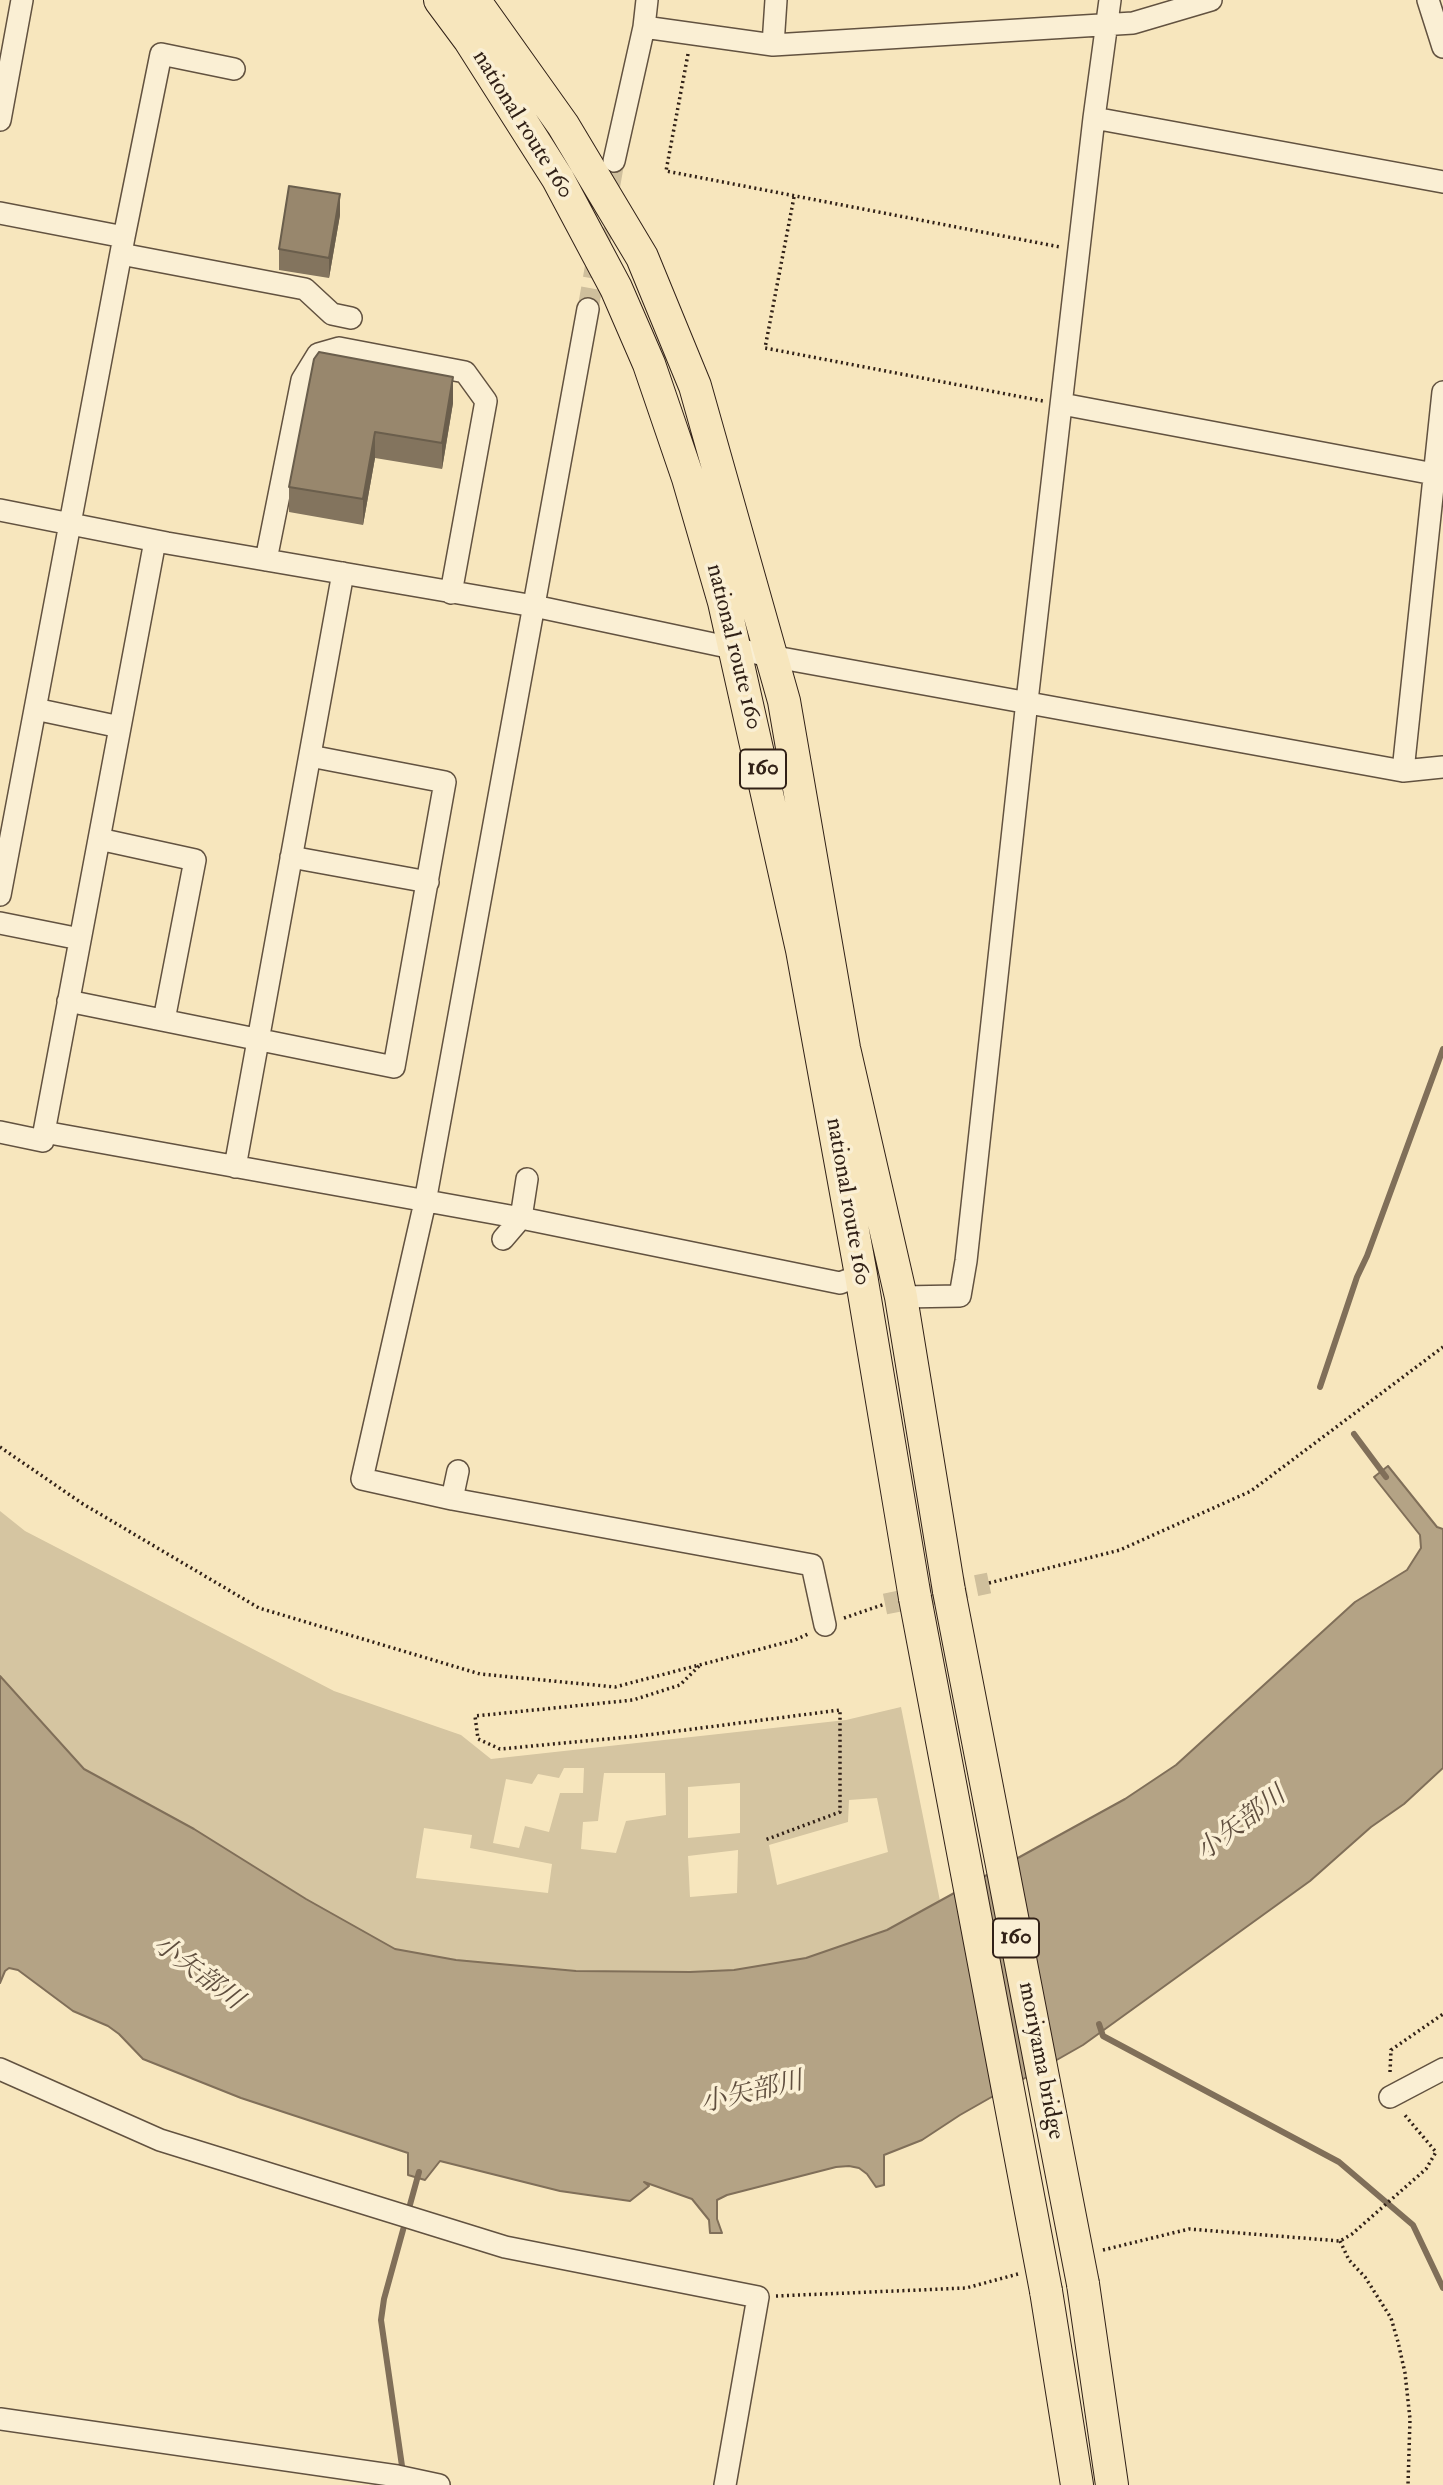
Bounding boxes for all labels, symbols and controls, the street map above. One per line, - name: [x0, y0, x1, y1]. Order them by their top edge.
- street label: national route 160: [465, 45, 579, 205]
- street label: national route 160: [698, 561, 768, 733]
- road number: 160: [740, 750, 786, 789]
- street label: national route 160: [818, 1116, 876, 1288]
- water label: 小矢部川: [1191, 1781, 1293, 1869]
- road number: 160: [993, 1918, 1039, 1957]
- water label: 小矢部川: [146, 1930, 248, 2018]
- street label: moriyama bridge: [1011, 1980, 1069, 2142]
- water label: 小矢部川: [698, 2067, 806, 2121]

